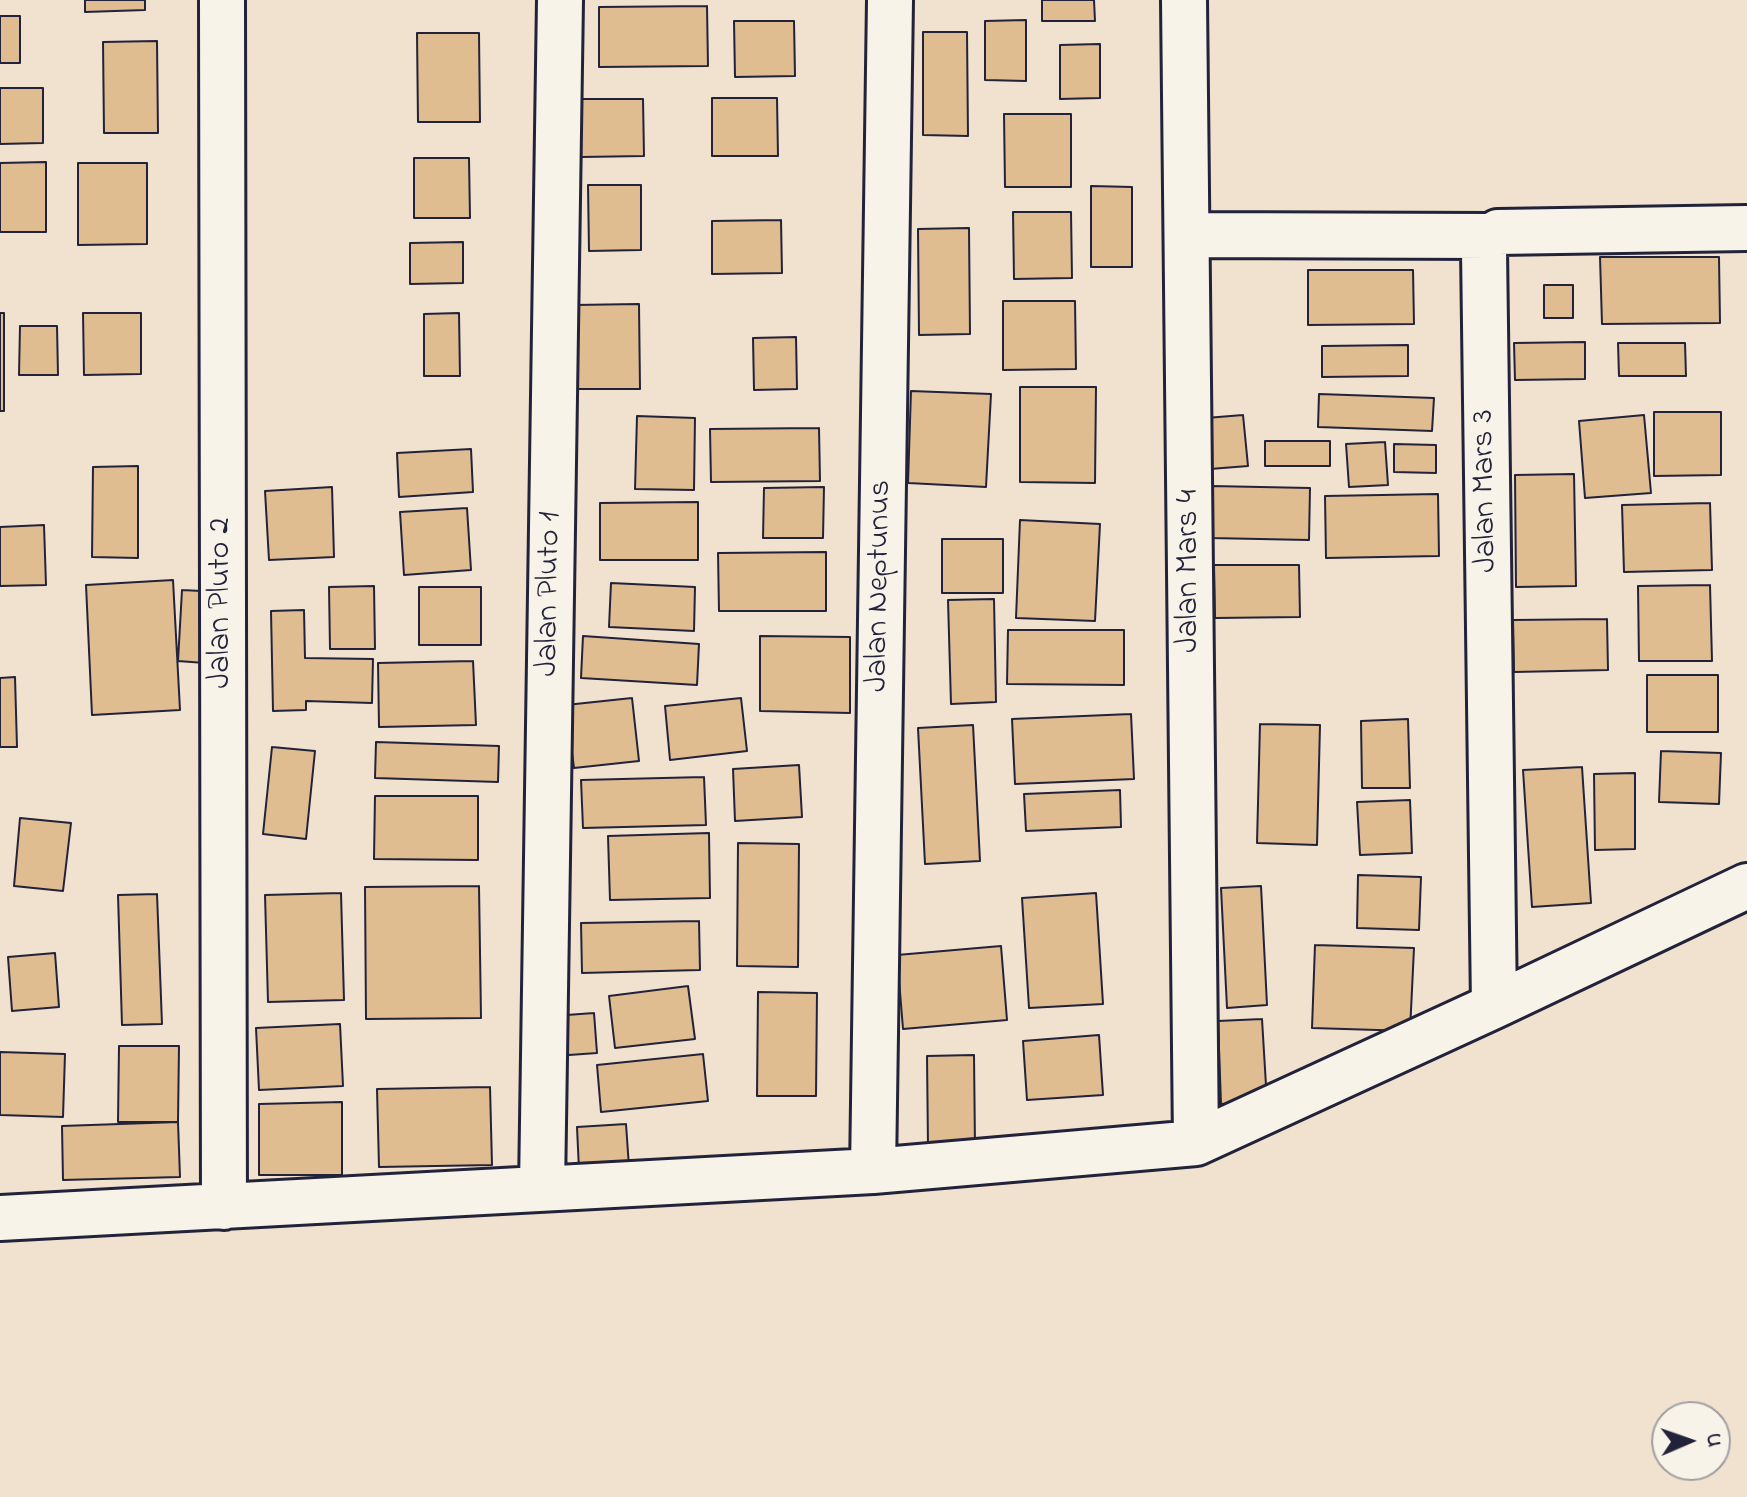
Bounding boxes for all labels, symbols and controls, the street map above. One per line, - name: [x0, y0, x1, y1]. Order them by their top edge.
- street label: Jalan Mars 3: [1466, 409, 1508, 573]
- street label: Jalan Neptunus: [860, 480, 902, 692]
- street label: Jalan Mars 4: [1172, 489, 1210, 653]
- street label: Jalan Pluto 1: [530, 511, 572, 677]
- street label: Jalan Pluto 2: [204, 518, 242, 688]
- north arrow: [1651, 1401, 1731, 1481]
- text: U: [1697, 1433, 1729, 1448]

